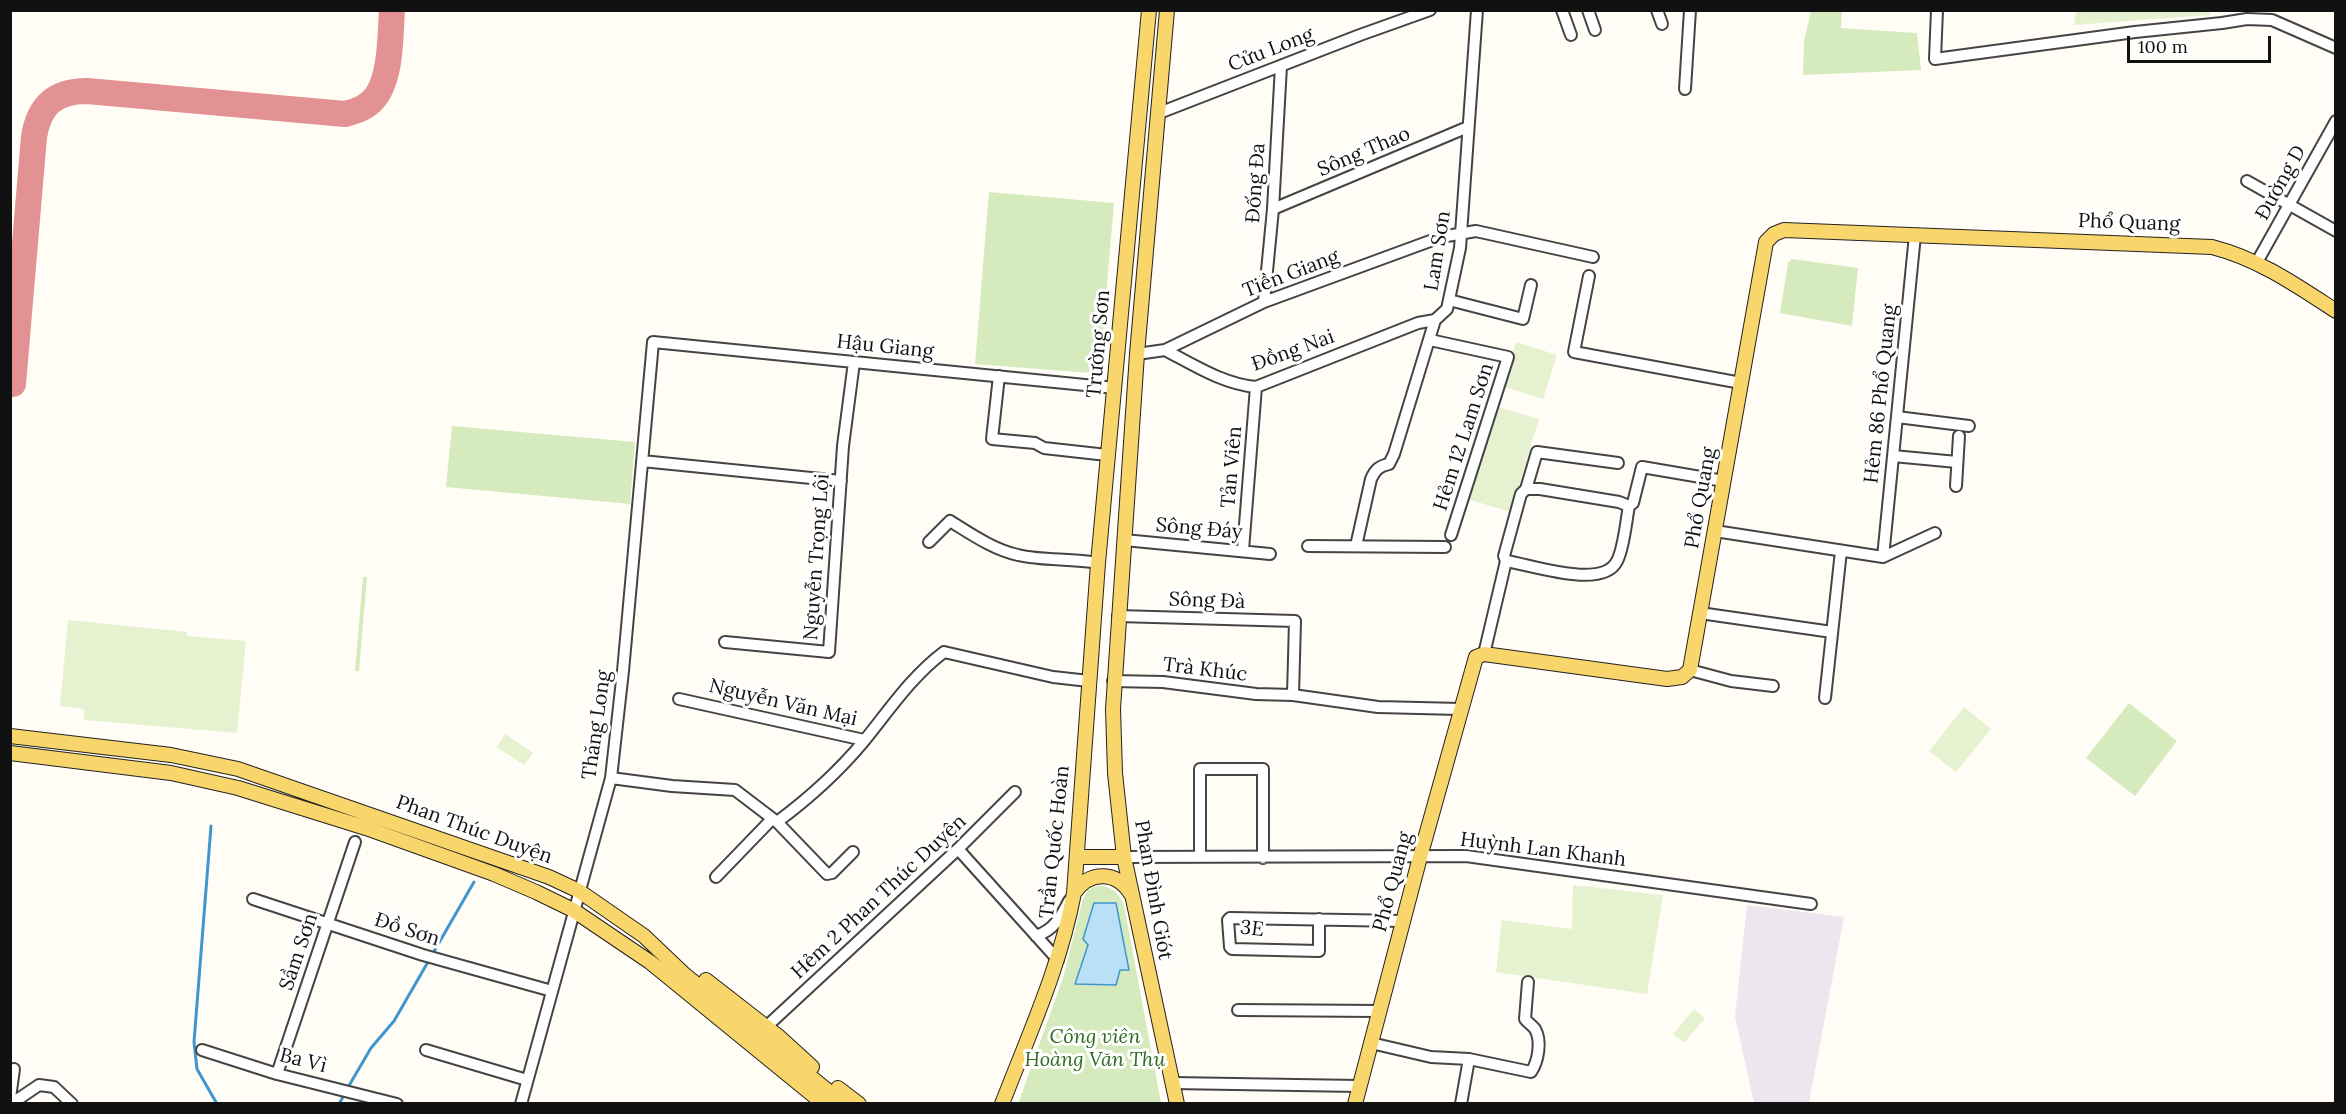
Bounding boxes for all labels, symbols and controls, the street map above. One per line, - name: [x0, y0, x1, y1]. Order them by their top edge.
- street label: Cửu Long: [1225, 23, 1317, 77]
- scale bar: [2130, 24, 2274, 62]
- text: 100 m: [2138, 35, 2188, 58]
- street label: Sông Thao: [1314, 122, 1414, 182]
- street label: Đường D: [2251, 141, 2311, 225]
- street label: Đống Đa: [1241, 142, 1271, 224]
- street label: Lam Sơn: [1420, 209, 1456, 293]
- street label: Phổ Quang: [2077, 209, 2181, 237]
- street label: Tiền Giang: [1240, 245, 1342, 303]
- street label: Trường Sơn: [1082, 289, 1116, 399]
- street label: Hẻm 86 Phổ Quang: [1860, 303, 1902, 485]
- street label: Đồng Nai: [1248, 325, 1338, 377]
- street label: Hậu Giang: [835, 330, 935, 364]
- street label: Hẻm 12 Lam Sơn: [1429, 360, 1499, 514]
- street label: Tản Viên: [1216, 425, 1248, 509]
- street label: Phổ Quang: [1680, 446, 1722, 550]
- street label: Nguyễn Trọng Lội: [799, 473, 835, 641]
- street label: Sông Đáy: [1155, 513, 1243, 545]
- street label: Sông Đà: [1168, 588, 1246, 614]
- street label: Trà Khúc: [1161, 653, 1249, 687]
- street label: Thăng Long: [577, 669, 617, 781]
- street label: Nguyễn Văn Mại: [707, 674, 859, 732]
- street label: Trần Quốc Hoàn: [1035, 764, 1075, 920]
- street label: Phan Thúc Duyện: [393, 791, 555, 869]
- street label: Hẻm 2 Phan Thúc Duyện: [787, 810, 971, 984]
- street label: Phan Đình Giót: [1129, 818, 1177, 962]
- street label: Huỳnh Lan Khanh: [1459, 828, 1627, 872]
- street label: Phổ Quang: [1368, 829, 1418, 935]
- street label: Đồ Sơn: [371, 908, 443, 952]
- street label: Sầm Sơn: [275, 910, 323, 994]
- street label: 3E: [1239, 916, 1265, 942]
- park label: Công viên Hoàng Văn Thụ: [1025, 1025, 1165, 1072]
- street label: Ba Vì: [277, 1044, 329, 1078]

